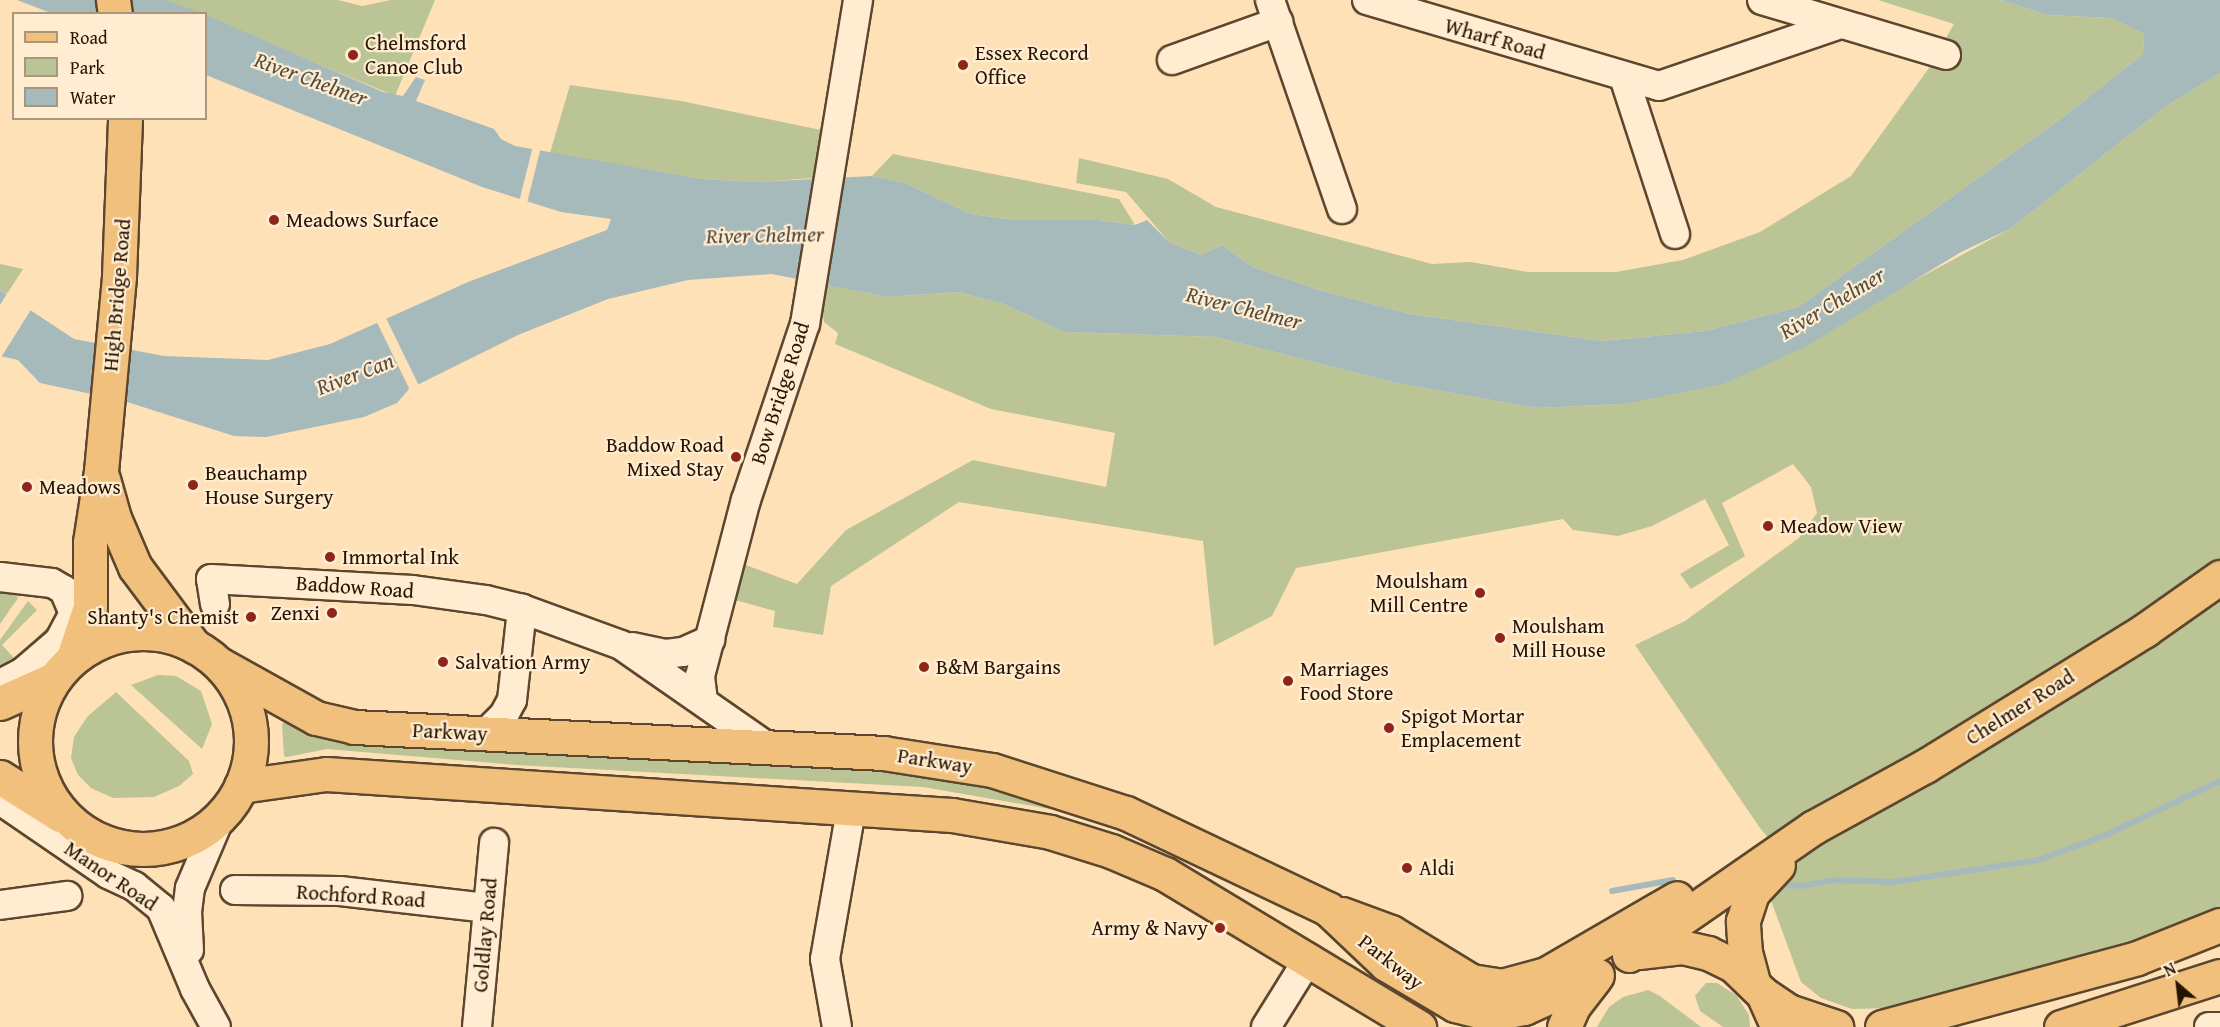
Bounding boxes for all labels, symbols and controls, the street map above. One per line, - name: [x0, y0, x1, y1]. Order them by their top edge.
- legend: [12, 12, 207, 120]
- street label: Wharf Road: [1442, 13, 1548, 65]
- text: Road: [70, 24, 108, 51]
- place label: Chelmsford Canoe Club: [365, 30, 467, 80]
- place label: Essex Record Office: [975, 40, 1089, 90]
- water label: River Chelmer: [251, 46, 371, 112]
- marker: Chelmsford Canoe Club: [346, 48, 360, 62]
- text: Park: [70, 54, 105, 81]
- marker: Essex Record Office: [956, 58, 970, 72]
- text: Water: [70, 84, 115, 111]
- place label: Meadows Surface: [286, 207, 439, 233]
- marker: Meadows Surface: [267, 213, 281, 227]
- street label: High Bridge Road: [98, 218, 136, 372]
- water label: River Chelmer: [706, 221, 824, 249]
- water label: River Chelmer: [1775, 261, 1889, 345]
- water label: River Chelmer: [1183, 281, 1305, 335]
- street label: Bow Bridge Road: [745, 319, 815, 467]
- water label: River Can: [313, 347, 397, 401]
- place label: Baddow Road Mixed Stay: [606, 432, 724, 482]
- marker: Baddow Road Mixed Stay: [729, 450, 743, 464]
- place label: Beauchamp House Surgery: [205, 460, 334, 510]
- place label: Meadows: [39, 474, 121, 500]
- marker: Beauchamp House Surgery: [186, 478, 200, 492]
- marker: Meadows: [20, 480, 34, 494]
- place label: Meadow View: [1780, 513, 1903, 539]
- marker: Meadow View: [1761, 519, 1775, 533]
- place label: Immortal Ink: [342, 544, 459, 570]
- marker: Immortal Ink: [323, 550, 337, 564]
- place label: Moulsham Mill Centre: [1370, 568, 1468, 618]
- street label: Baddow Road: [295, 570, 415, 604]
- marker: Moulsham Mill Centre: [1473, 586, 1487, 600]
- place label: Zenxi: [271, 600, 320, 626]
- place label: Shanty's Chemist: [87, 604, 239, 630]
- marker: Zenxi: [325, 606, 339, 620]
- marker: Shanty's Chemist: [244, 610, 258, 624]
- place label: Moulsham Mill House: [1512, 613, 1606, 663]
- marker: Moulsham Mill House: [1493, 631, 1507, 645]
- place label: Salvation Army: [455, 649, 590, 675]
- place label: B&M Bargains: [936, 654, 1061, 680]
- marker: Salvation Army: [436, 655, 450, 669]
- place label: Marriages Food Store: [1300, 656, 1393, 706]
- marker: B&M Bargains: [917, 660, 931, 674]
- street label: Chelmer Road: [1961, 664, 2079, 750]
- marker: Marriages Food Store: [1281, 674, 1295, 688]
- place label: Spigot Mortar Emplacement: [1401, 703, 1524, 753]
- street label: Parkway: [412, 717, 488, 747]
- marker: Spigot Mortar Emplacement: [1382, 721, 1396, 735]
- street label: Parkway: [896, 743, 974, 779]
- street label: Manor Road: [60, 836, 162, 916]
- place label: Aldi: [1419, 855, 1455, 881]
- marker: Aldi: [1400, 861, 1414, 875]
- street label: Goldlay Road: [467, 877, 503, 993]
- street label: Rochford Road: [296, 879, 426, 913]
- place label: Army & Navy: [1091, 915, 1208, 941]
- marker: Army & Navy: [1213, 921, 1227, 935]
- street label: Parkway: [1353, 929, 1429, 995]
- north arrow: [2148, 955, 2208, 1015]
- text: N: [2159, 956, 2180, 982]

